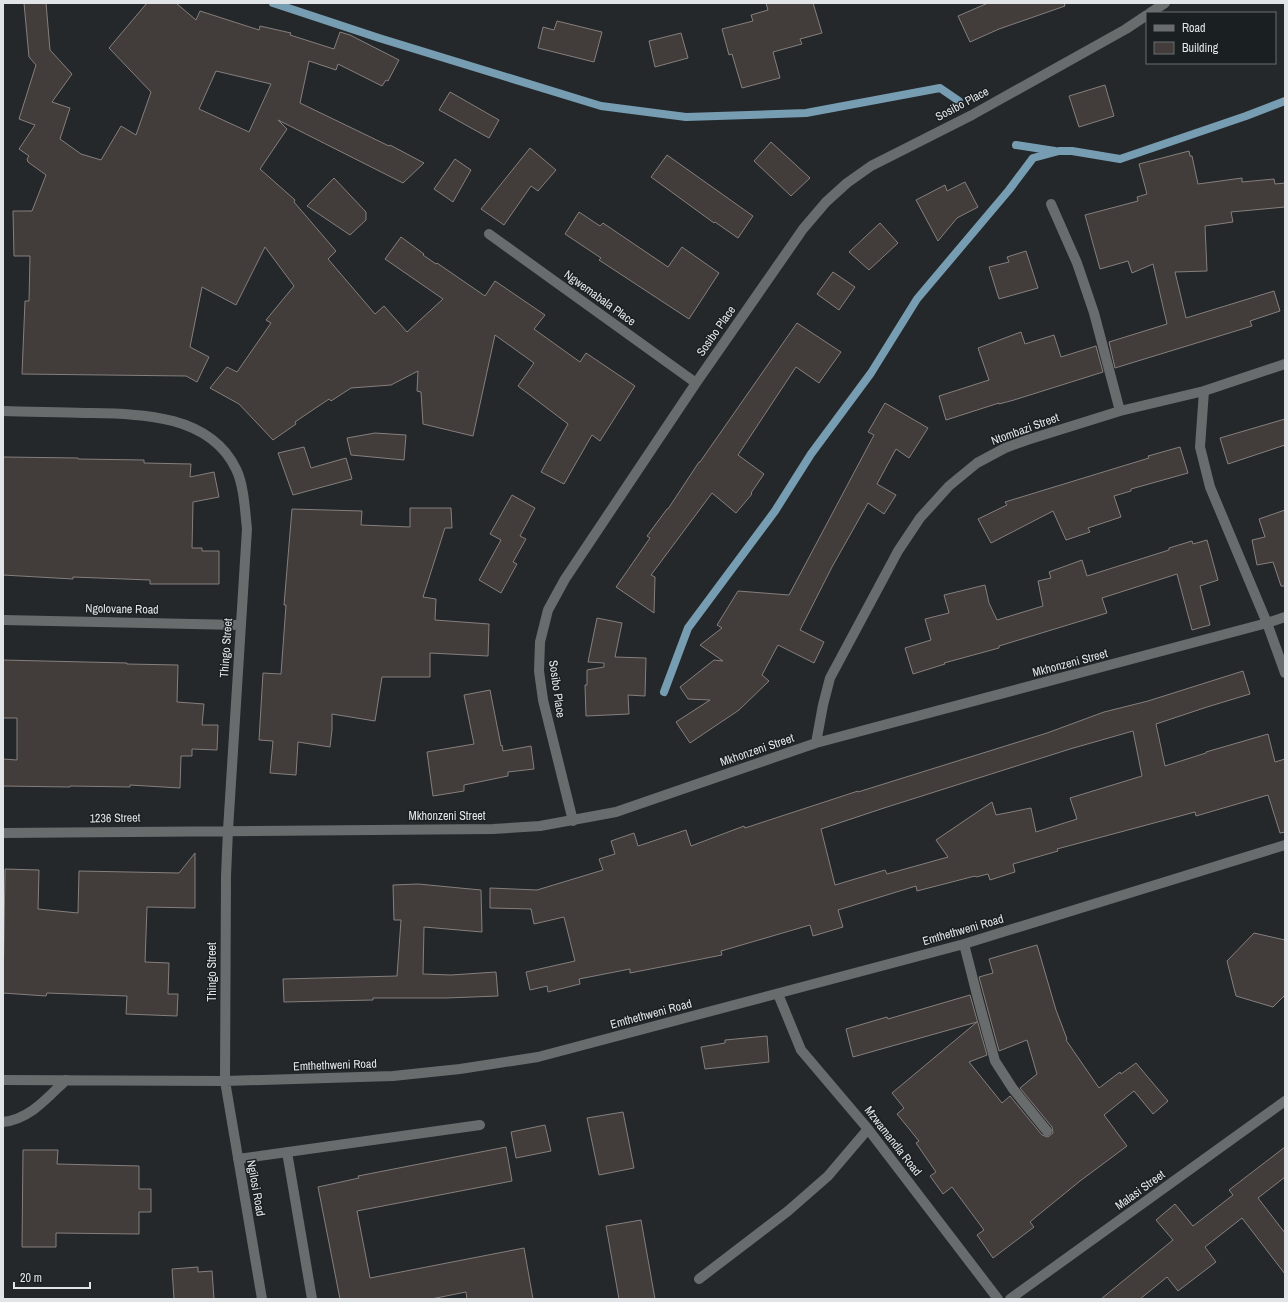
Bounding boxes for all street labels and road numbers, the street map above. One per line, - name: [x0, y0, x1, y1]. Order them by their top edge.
- street label: Sosibo Place: [933, 83, 991, 125]
- street label: Ngwemabala Place: [561, 267, 639, 329]
- street label: Sosibo Place: [693, 303, 739, 359]
- street label: Ntombazi Street: [989, 409, 1061, 449]
- street label: Ngolovane Road: [85, 600, 159, 618]
- street label: Thingo Street: [216, 617, 236, 678]
- street label: Mkhonzeni Street: [1031, 645, 1110, 681]
- street label: Sosibo Place: [545, 659, 569, 719]
- street label: Mkhonzeni Street: [718, 730, 796, 770]
- street label: Mkhonzeni Street: [408, 808, 486, 824]
- street label: 1236 Street: [89, 810, 141, 826]
- street label: Emthethweni Road: [921, 911, 1005, 949]
- street label: Thingo Street: [204, 942, 220, 1002]
- street label: Emthethweni Road: [609, 995, 693, 1033]
- street label: Emthethweni Road: [293, 1056, 377, 1074]
- street label: Mzwamandla Road: [861, 1103, 925, 1179]
- street label: Ngilosi Road: [243, 1159, 269, 1217]
- street label: Malasi Street: [1112, 1166, 1168, 1214]

